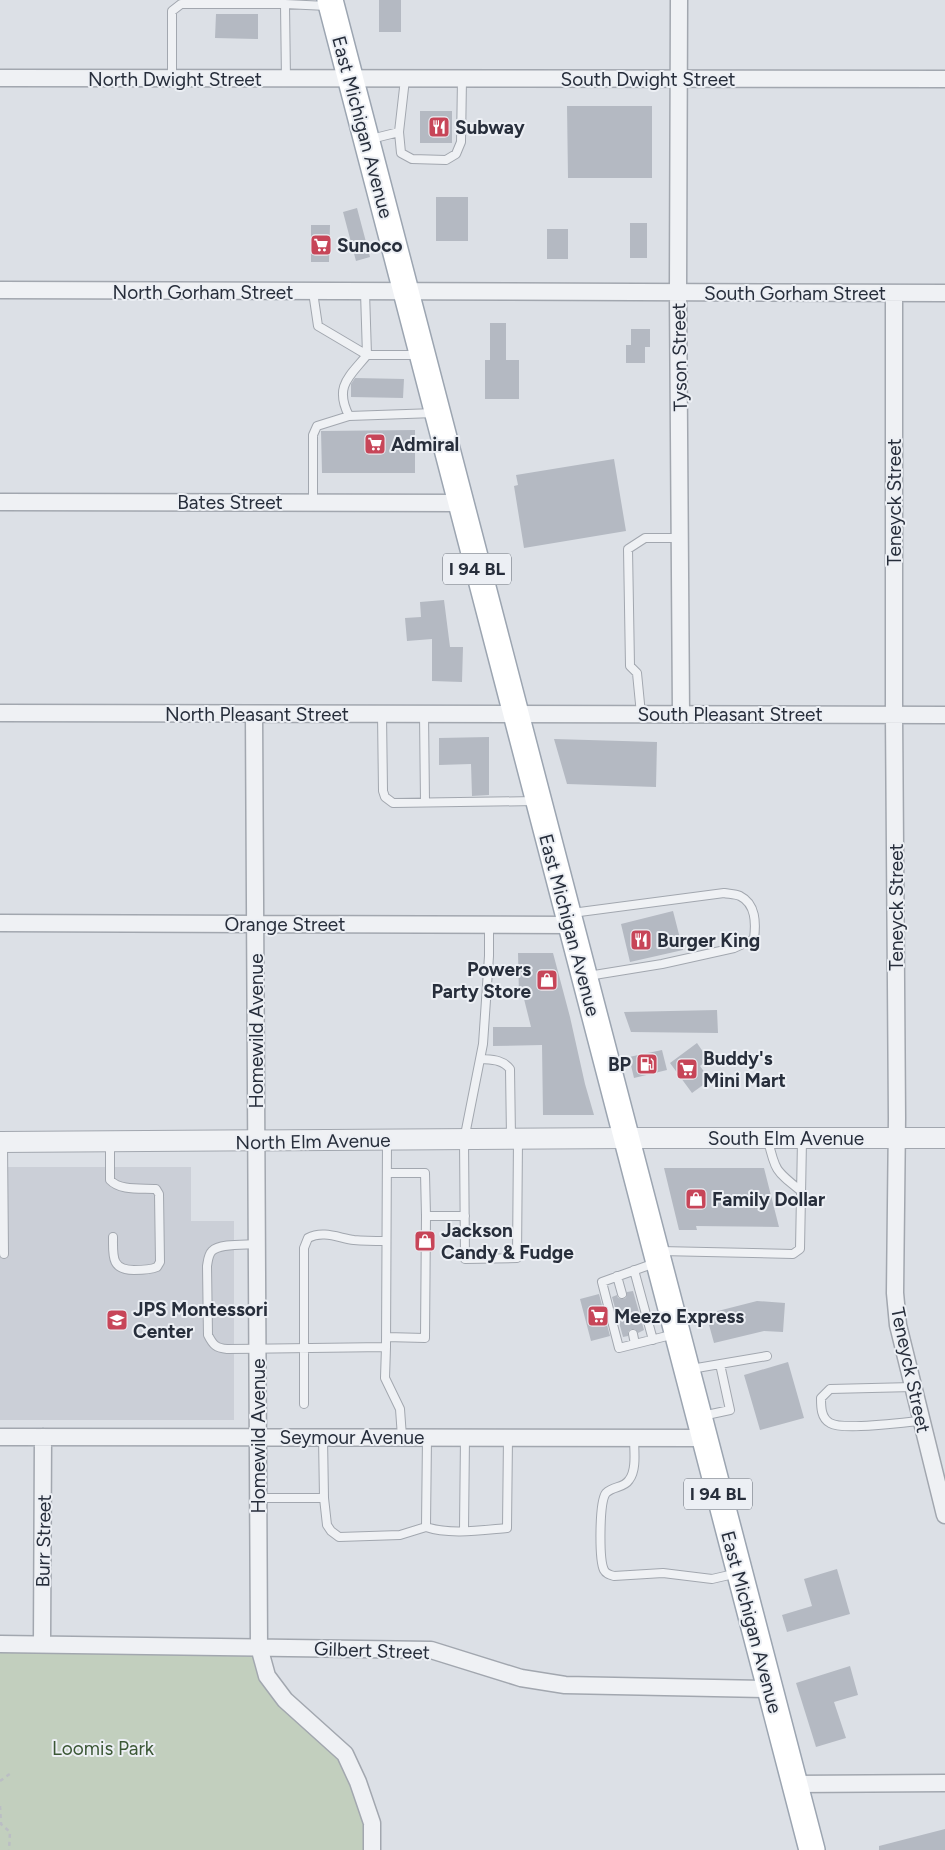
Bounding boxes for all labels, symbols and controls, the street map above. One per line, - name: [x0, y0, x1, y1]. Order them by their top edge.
- street label: East Michigan Avenue: [327, 33, 398, 221]
- street label: North Dwight Street: [88, 68, 262, 91]
- street label: South Dwight Street: [561, 68, 735, 91]
- restaurant icon: Subway: [427, 115, 451, 139]
- place label: Subway: [455, 116, 525, 139]
- supermarket icon: Sunoco: [309, 233, 333, 257]
- place label: Sunoco: [337, 234, 403, 257]
- street label: North Gorham Street: [113, 281, 293, 304]
- street label: South Gorham Street: [704, 282, 886, 305]
- street label: Tyson Street: [667, 302, 692, 412]
- supermarket icon: Admiral: [363, 432, 387, 456]
- place label: Admiral: [391, 433, 459, 456]
- street label: Teneyck Street: [883, 438, 906, 566]
- street label: Bates Street: [177, 491, 283, 514]
- road number: I 94 BL: [443, 554, 511, 584]
- street label: North Pleasant Street: [165, 703, 349, 726]
- street label: South Pleasant Street: [637, 703, 823, 726]
- street label: East Michigan Avenue: [534, 831, 605, 1019]
- street label: Teneyck Street: [885, 843, 908, 971]
- street label: Orange Street: [225, 913, 345, 936]
- restaurant icon: Burger King: [629, 928, 653, 952]
- place label: Burger King: [657, 929, 760, 952]
- street label: Homewild Avenue: [245, 953, 268, 1109]
- place label: Powers Party Store: [432, 958, 531, 1003]
- shop icon: Powers Party Store: [535, 968, 559, 992]
- place label: Buddy's Mini Mart: [703, 1047, 786, 1092]
- fuel station icon: BP: [635, 1052, 659, 1076]
- place label: BP: [608, 1053, 632, 1076]
- supermarket icon: Buddy's Mini Mart: [675, 1057, 699, 1081]
- street label: South Elm Avenue: [708, 1127, 864, 1150]
- street label: North Elm Avenue: [235, 1129, 391, 1154]
- shop icon: Family Dollar: [684, 1187, 708, 1211]
- place label: Family Dollar: [712, 1188, 825, 1211]
- place label: Jackson Candy & Fudge: [441, 1219, 574, 1264]
- shop icon: Jackson Candy & Fudge: [413, 1229, 437, 1253]
- place label: JPS Montessori Center: [133, 1298, 268, 1343]
- supermarket icon: Meezo Express: [586, 1304, 610, 1328]
- place label: Meezo Express: [614, 1305, 744, 1328]
- street label: Teneyck Street: [886, 1305, 935, 1435]
- school or university icon: JPS Montessori Center: [105, 1308, 129, 1332]
- street label: Homewild Avenue: [247, 1358, 270, 1514]
- street label: Seymour Avenue: [280, 1426, 424, 1449]
- road number: I 94 BL: [684, 1478, 752, 1510]
- street label: Burr Street: [31, 1494, 56, 1588]
- street label: East Michigan Avenue: [716, 1528, 787, 1716]
- street label: Gilbert Street: [314, 1637, 430, 1664]
- park label: Loomis Park: [52, 1737, 155, 1760]

